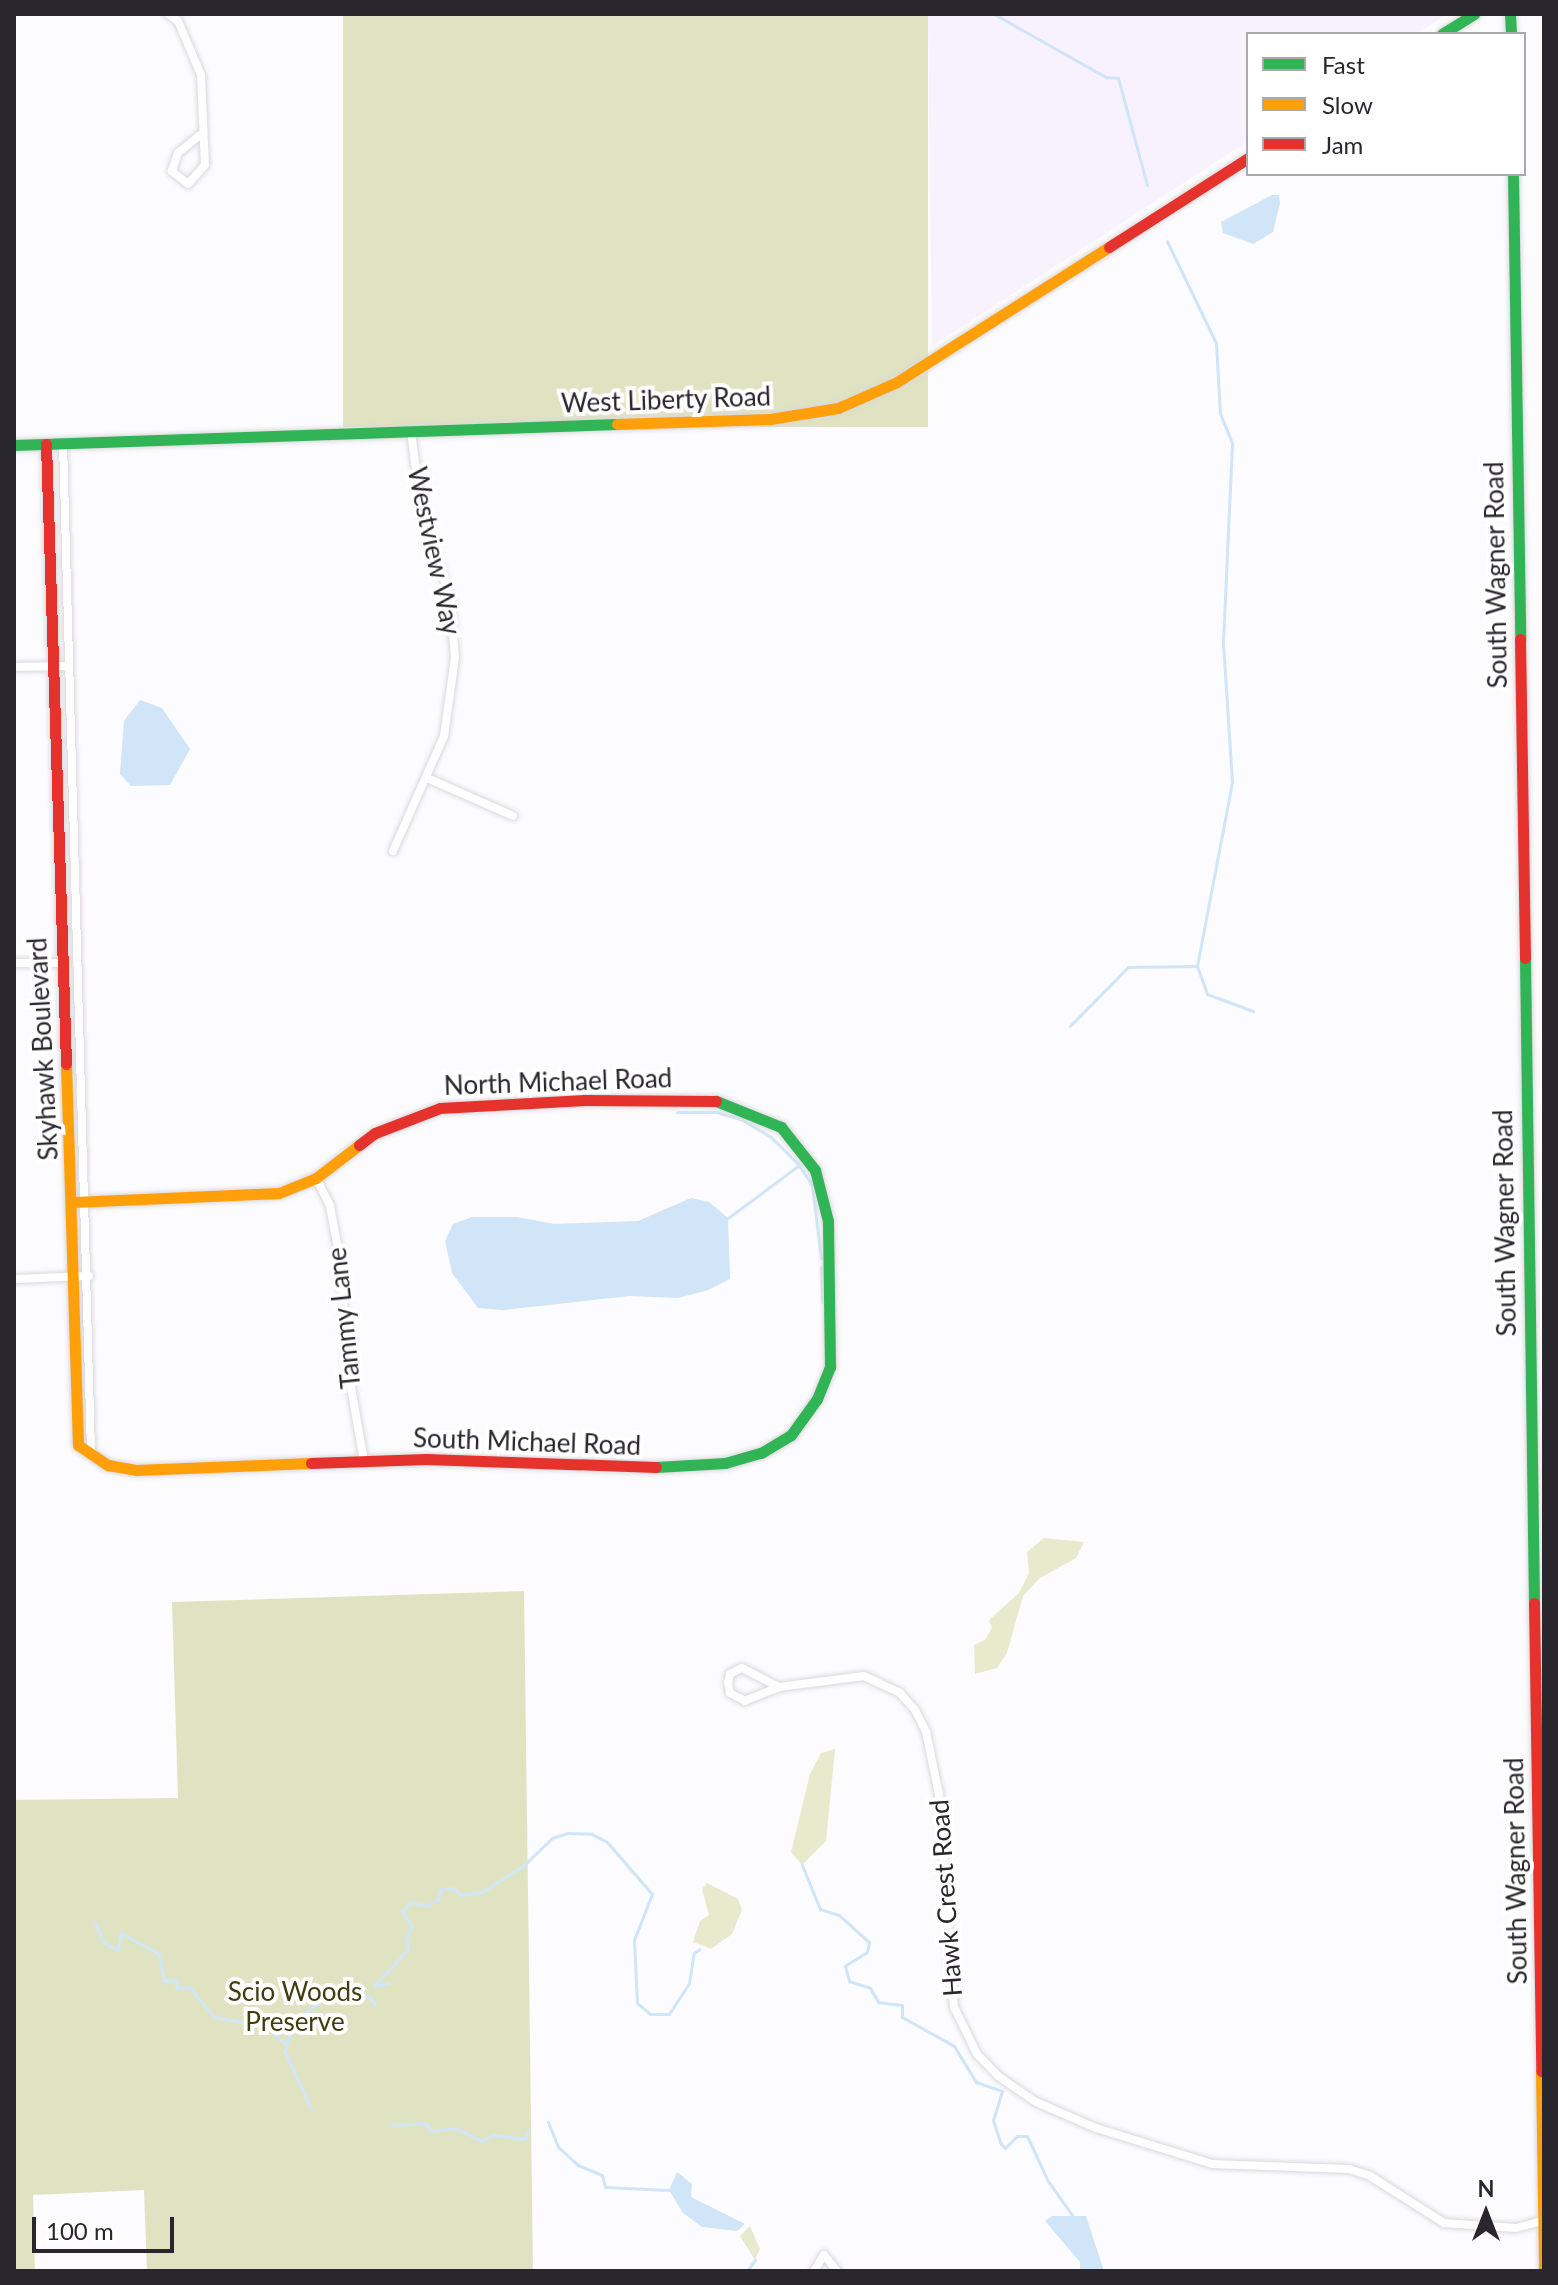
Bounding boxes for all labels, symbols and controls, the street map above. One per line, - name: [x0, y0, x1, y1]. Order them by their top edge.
- legend: [1246, 32, 1526, 176]
- text: Fast: [1322, 50, 1365, 79]
- text: Slow: [1322, 90, 1373, 119]
- text: Jam: [1322, 130, 1363, 159]
- street label: West Liberty Road: [560, 381, 772, 419]
- street label: South Wagner Road: [1478, 461, 1514, 689]
- street label: Westview Way: [401, 464, 467, 638]
- street label: Skyhawk Boulevard: [22, 937, 64, 1161]
- street label: North Michael Road: [443, 1062, 673, 1102]
- street label: South Wagner Road: [1487, 1109, 1523, 1337]
- street label: Tammy Lane: [321, 1246, 367, 1390]
- street label: South Michael Road: [413, 1422, 641, 1462]
- street label: South Wagner Road: [1498, 1757, 1534, 1985]
- street label: Hawk Crest Road: [924, 1798, 968, 1998]
- park label: Scio Woods Preserve: [228, 1976, 362, 2038]
- north arrow: [1446, 2173, 1526, 2253]
- text: N: [1478, 2175, 1494, 2202]
- scale bar: [36, 2201, 178, 2251]
- text: 100 m: [46, 2216, 114, 2245]

